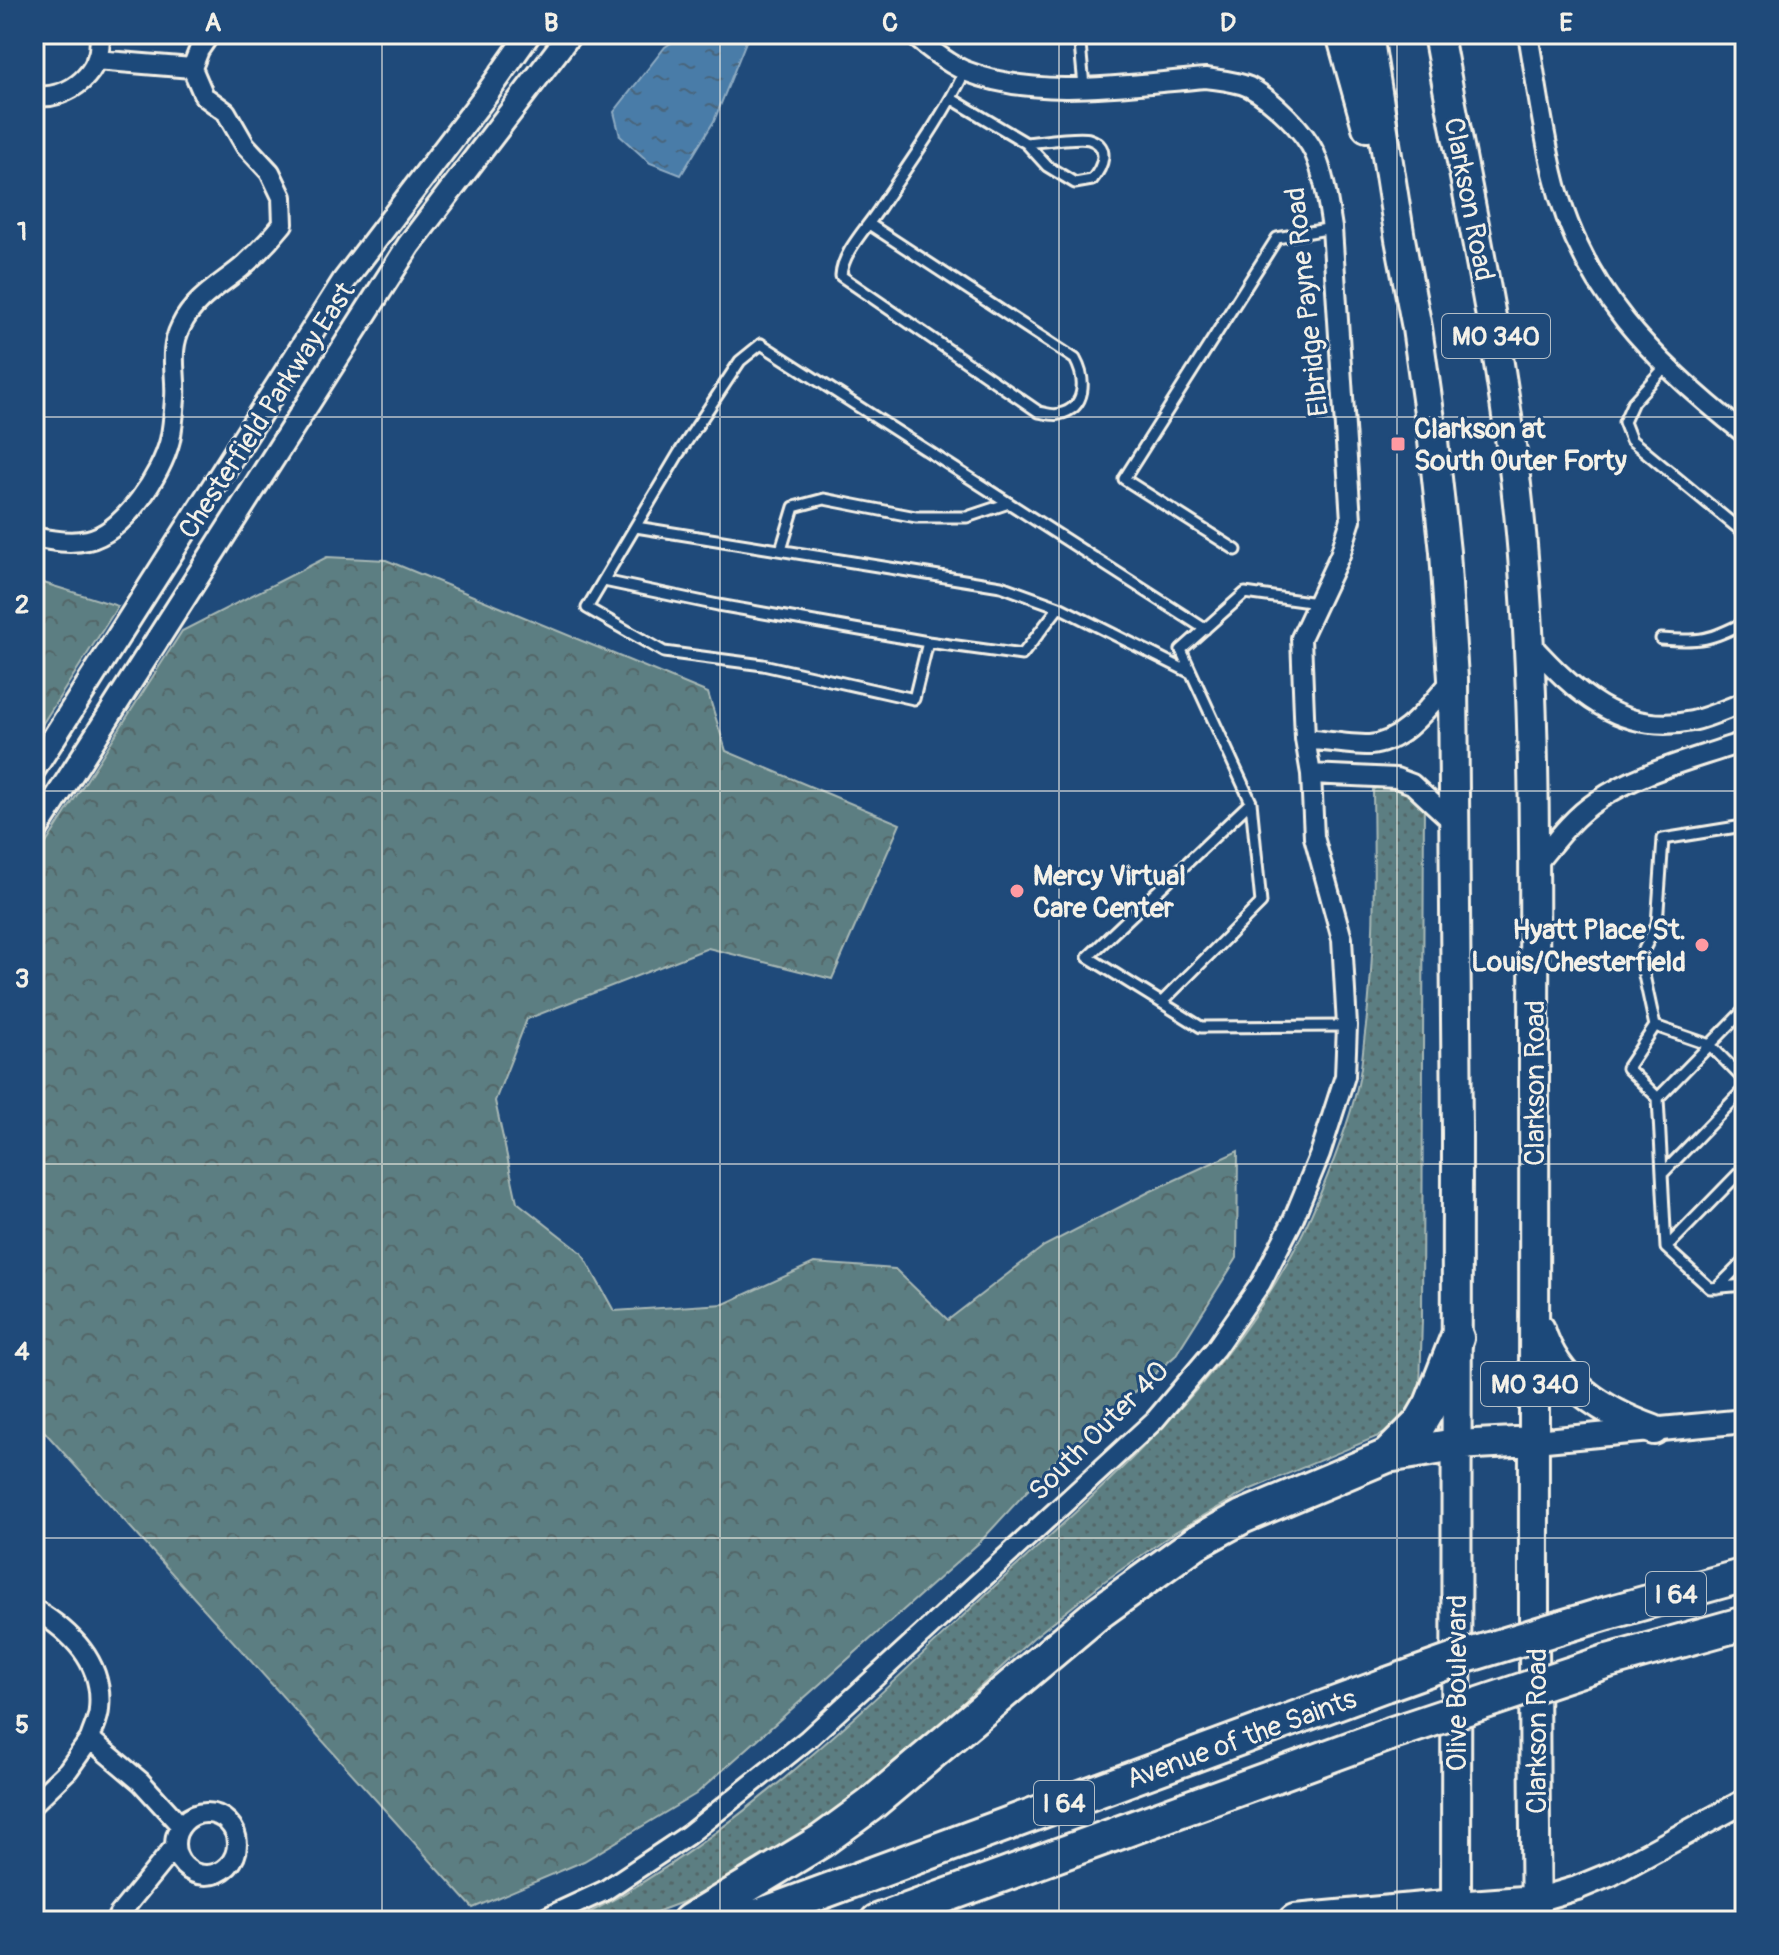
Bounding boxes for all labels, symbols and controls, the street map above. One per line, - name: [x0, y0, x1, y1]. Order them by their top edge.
- text: A: [205, 7, 222, 39]
- text: B: [544, 7, 558, 39]
- text: C: [882, 7, 898, 39]
- text: D: [1220, 7, 1236, 39]
- text: E: [1559, 7, 1573, 39]
- street label: Clarkson Road: [1436, 115, 1502, 284]
- street label: Elbridge Payne Road: [1278, 185, 1337, 418]
- text: 1: [17, 216, 27, 248]
- street label: Chesterfield Parkway East: [171, 275, 364, 546]
- road number: MO 340: [1442, 314, 1550, 358]
- place label: Clarkson at South Outer Forty: [1414, 412, 1627, 479]
- marker: Clarkson at South Outer Forty: [1389, 435, 1407, 453]
- text: 2: [15, 589, 29, 621]
- place label: Mercy Virtual Care Center: [1033, 859, 1186, 926]
- marker: Mercy Virtual Care Center: [1008, 882, 1026, 900]
- place label: Hyatt Place St. Louis/Chesterfield: [1471, 913, 1686, 980]
- marker: Hyatt Place St. Louis/Chesterfield: [1693, 936, 1711, 954]
- text: 3: [15, 963, 29, 995]
- street label: Clarkson Road: [1518, 1000, 1553, 1166]
- text: 4: [14, 1336, 30, 1368]
- street label: South Outer 40: [1022, 1354, 1177, 1509]
- road number: MO 340: [1481, 1362, 1589, 1406]
- road number: I 64: [1646, 1572, 1706, 1616]
- street label: Olive Boulevard: [1440, 1595, 1475, 1771]
- street label: Clarkson Road: [1520, 1648, 1555, 1814]
- street label: Avenue of the Saints: [1122, 1681, 1362, 1797]
- text: 5: [15, 1709, 29, 1741]
- road number: I 64: [1034, 1781, 1094, 1825]

